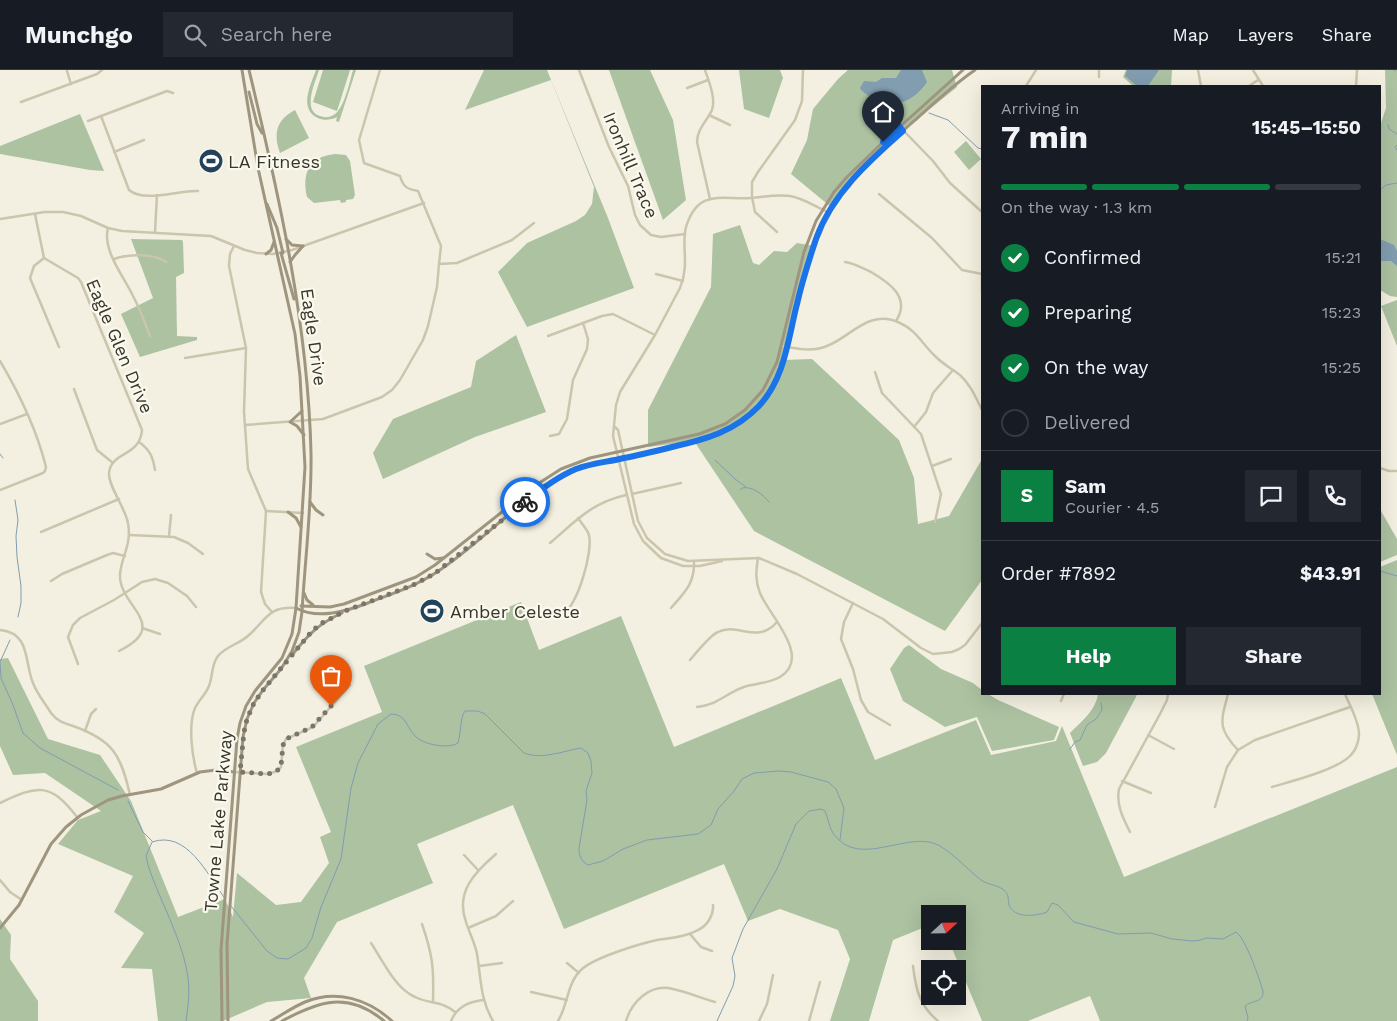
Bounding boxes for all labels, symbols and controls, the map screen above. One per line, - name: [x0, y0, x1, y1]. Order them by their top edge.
- search box: [163, 12, 513, 57]
- text: Munchgo: [25, 21, 133, 49]
- icon: search: [181, 21, 209, 49]
- text: Search here: [221, 23, 332, 46]
- text: Map: [1172, 24, 1209, 45]
- text: Layers: [1237, 24, 1294, 45]
- text: Share: [1322, 24, 1372, 45]
- pin: [862, 91, 904, 142]
- icon: home: [869, 98, 897, 126]
- text: Arriving in: [1001, 99, 1079, 118]
- street label: Ironhill Trace: [599, 109, 663, 221]
- text: 15:45–15:50: [1252, 116, 1361, 139]
- text: 7 min: [1001, 118, 1088, 156]
- sports icon: LA Fitness: [198, 148, 224, 174]
- place label: LA Fitness: [228, 151, 320, 172]
- text: On the way · 1.3 km: [1001, 198, 1152, 217]
- icon: check: [1001, 244, 1029, 272]
- text: Confirmed: [1044, 246, 1141, 269]
- text: 15:21: [1325, 248, 1361, 267]
- street label: Eagle Glen Drive: [82, 275, 158, 417]
- street label: Eagle Drive: [297, 287, 331, 387]
- icon: check: [1001, 299, 1029, 327]
- text: Preparing: [1044, 301, 1131, 324]
- text: 15:23: [1322, 303, 1361, 322]
- icon: check: [1001, 354, 1029, 382]
- text: On the way: [1044, 356, 1148, 379]
- text: 15:25: [1322, 358, 1361, 377]
- text: Delivered: [1044, 411, 1131, 434]
- button: chat: [1245, 470, 1297, 522]
- button: phone: [1309, 470, 1361, 522]
- text: Sam: [1065, 475, 1106, 498]
- courier: [500, 477, 550, 527]
- text: S: [1021, 484, 1033, 507]
- icon: bike: [511, 488, 539, 516]
- text: Courier · 4.5: [1065, 498, 1159, 517]
- text: Order #7892: [1001, 562, 1116, 585]
- text: $43.91: [1300, 562, 1361, 585]
- sports icon: Amber Celeste: [419, 598, 445, 624]
- place label: Amber Celeste: [450, 601, 580, 622]
- button: Help: [1001, 627, 1176, 685]
- button: Share: [1186, 627, 1361, 685]
- pin: [310, 655, 352, 706]
- icon: bag: [317, 662, 345, 690]
- street label: Towne Lake Parkway: [200, 729, 236, 913]
- north arrow: [921, 905, 966, 950]
- map controls: [921, 905, 966, 1005]
- button: locate: [921, 960, 966, 1005]

